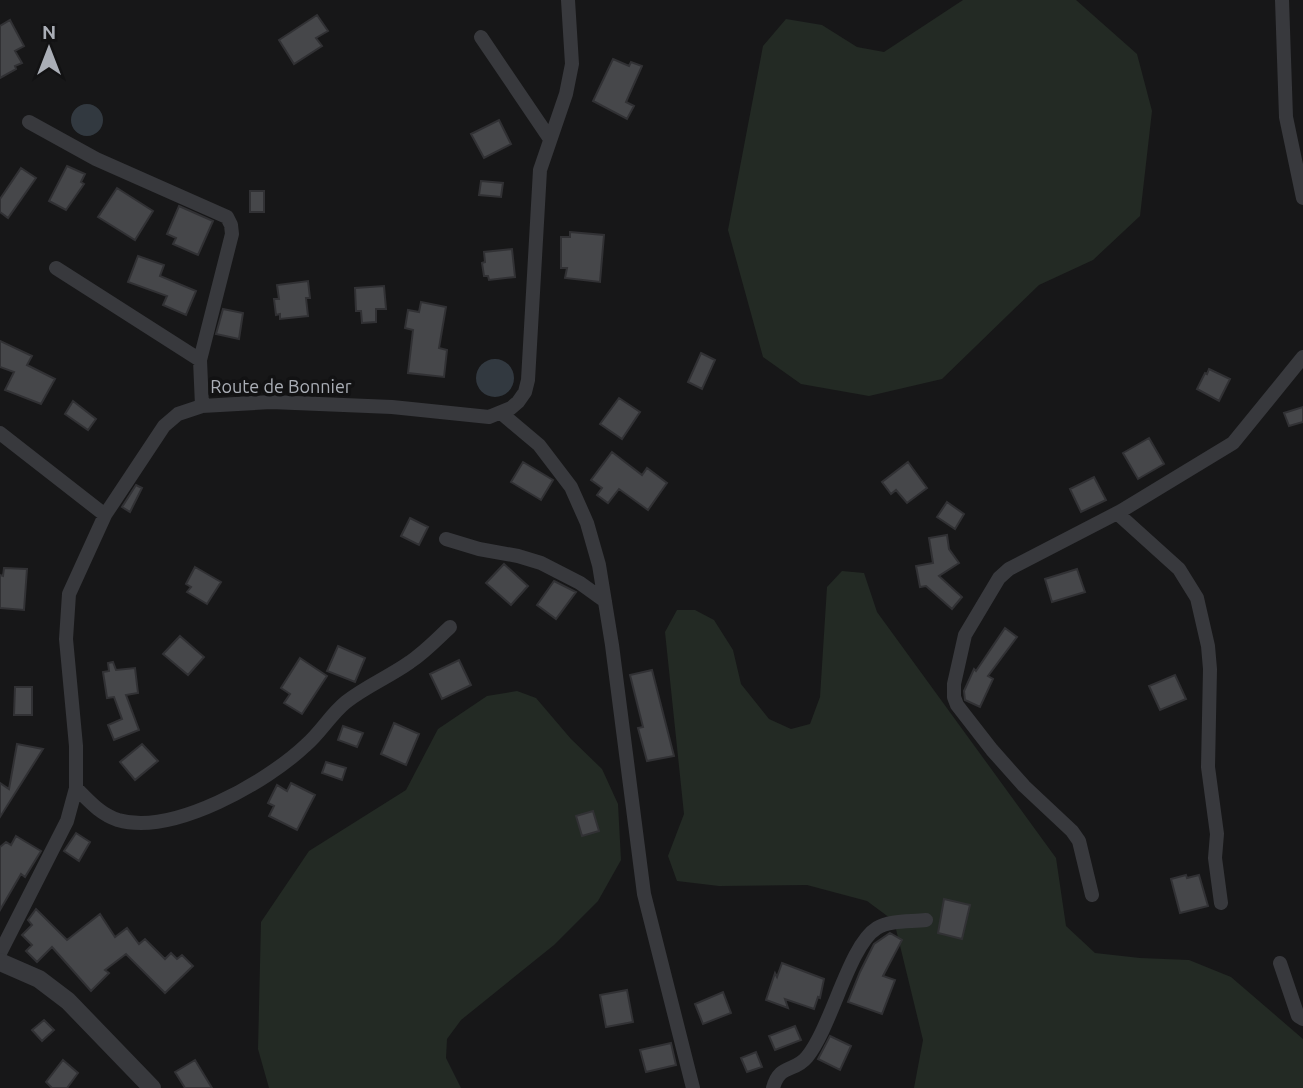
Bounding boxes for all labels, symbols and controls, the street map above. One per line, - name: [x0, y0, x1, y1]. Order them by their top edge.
- north arrow: [14, 14, 84, 84]
- text: N: [42, 21, 56, 43]
- street label: Route de Bonnier: [210, 376, 352, 396]

